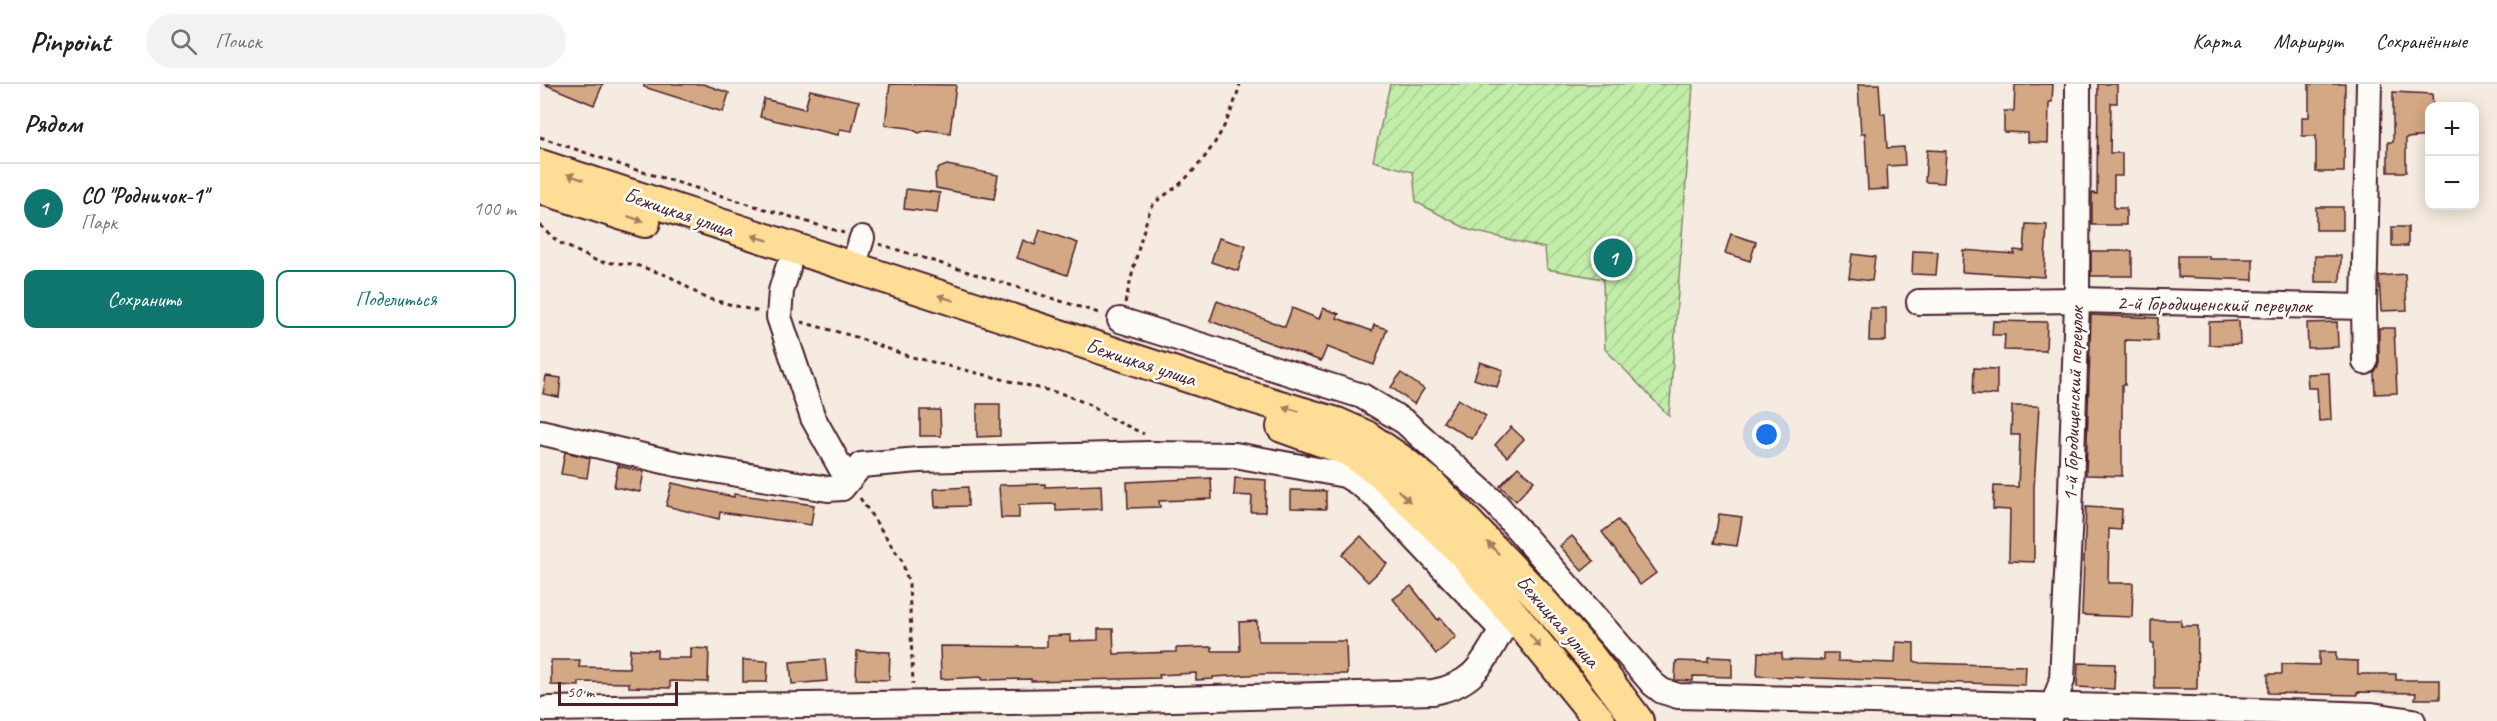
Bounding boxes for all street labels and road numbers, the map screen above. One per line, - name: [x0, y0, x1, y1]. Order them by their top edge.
- street label: Бежицкая улица: [621, 181, 739, 243]
- street label: 2-й Городищенский переулок: [2116, 289, 2314, 319]
- street label: 1-й Городищенский переулок: [2057, 304, 2089, 502]
- street label: Бежицкая улица: [1083, 332, 1201, 393]
- street label: Бежицкая улица: [1511, 569, 1607, 674]

